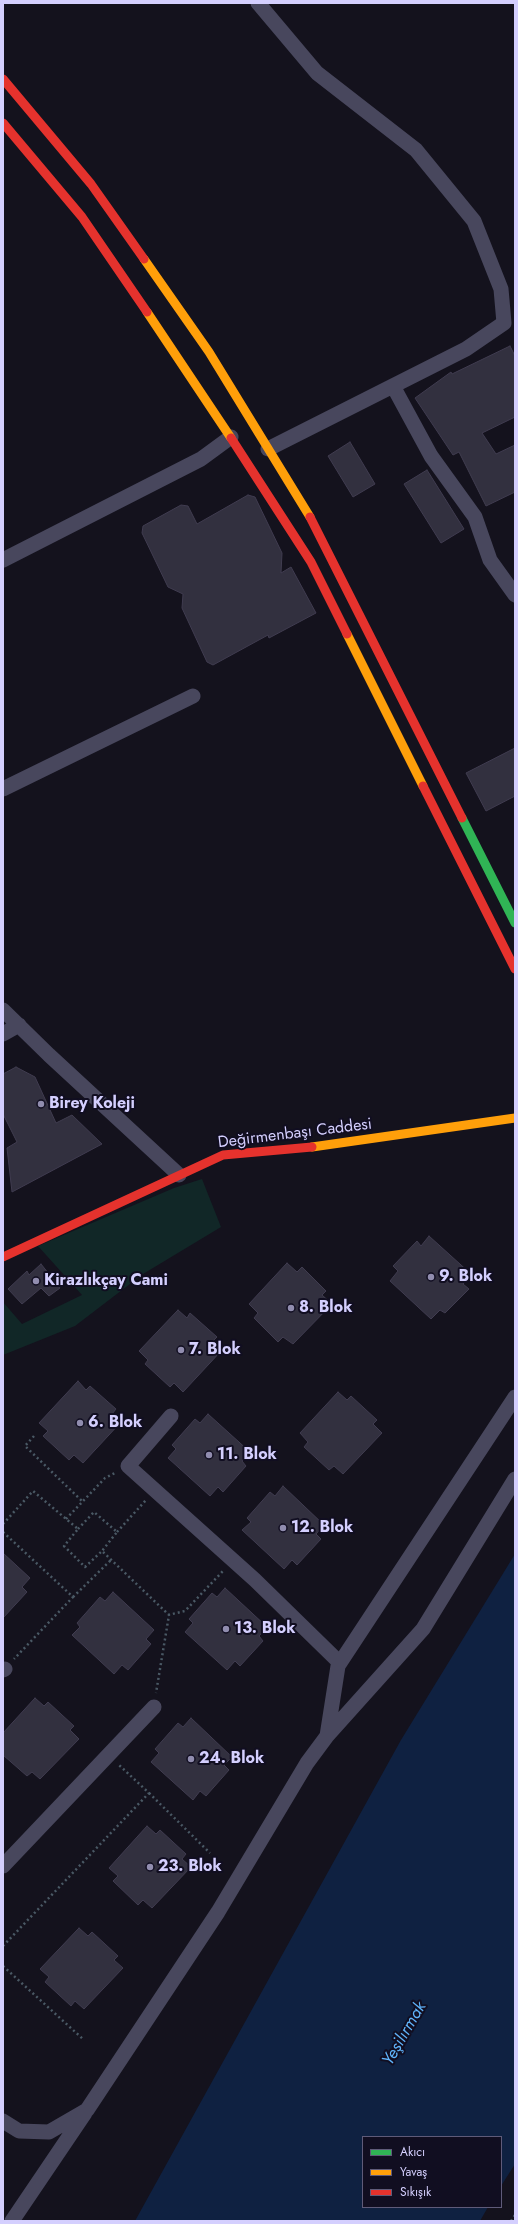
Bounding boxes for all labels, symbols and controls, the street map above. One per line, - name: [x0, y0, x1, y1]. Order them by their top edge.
- place label: Birey Koleji: [49, 1094, 135, 1114]
- marker: Birey Koleji: [36, 1099, 46, 1109]
- street label: Değirmenbaşı Caddesi: [217, 1115, 373, 1153]
- place label: 9. Blok: [439, 1267, 492, 1287]
- place label: Kirazlıkçay Cami: [44, 1271, 168, 1291]
- marker: 9. Blok: [426, 1272, 436, 1282]
- marker: Kirazlıkçay Cami: [31, 1276, 41, 1286]
- place label: 8. Blok: [299, 1298, 352, 1318]
- marker: 8. Blok: [286, 1303, 296, 1313]
- place label: 7. Blok: [189, 1340, 241, 1360]
- marker: 7. Blok: [176, 1345, 186, 1355]
- place label: 6. Blok: [88, 1413, 142, 1433]
- marker: 6. Blok: [75, 1418, 85, 1428]
- place label: 11. Blok: [217, 1445, 277, 1465]
- marker: 11. Blok: [204, 1450, 214, 1460]
- place label: 12. Blok: [291, 1518, 353, 1538]
- marker: 12. Blok: [278, 1523, 288, 1533]
- place label: 13. Blok: [234, 1619, 295, 1639]
- marker: 13. Blok: [221, 1624, 231, 1634]
- place label: 24. Blok: [199, 1749, 264, 1769]
- marker: 24. Blok: [186, 1754, 196, 1764]
- place label: 23. Blok: [158, 1857, 222, 1877]
- marker: 23. Blok: [145, 1862, 155, 1872]
- water label: Yeşilırmak: [379, 1998, 431, 2070]
- legend: [362, 2136, 502, 2208]
- text: Akıcı: [400, 2143, 425, 2161]
- text: Yavaş: [400, 2163, 427, 2181]
- text: Sıkışık: [400, 2183, 431, 2201]

